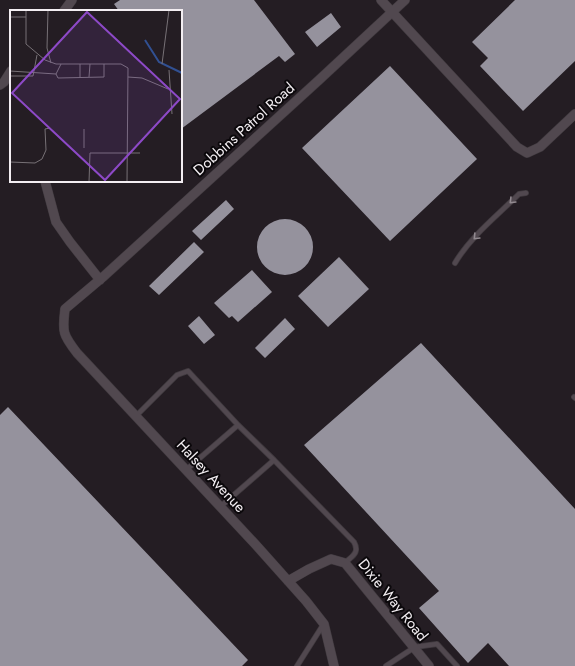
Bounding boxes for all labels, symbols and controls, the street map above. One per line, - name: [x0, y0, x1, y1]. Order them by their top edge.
- inset map: [10, 10, 182, 182]
- street label: Dobbins Patrol Road: [188, 77, 300, 181]
- one-way arrow: [509, 196, 517, 204]
- one-way arrow: [473, 232, 481, 240]
- street label: Halsey Avenue: [171, 435, 251, 518]
- street label: Dixie Way Road: [353, 554, 433, 646]

